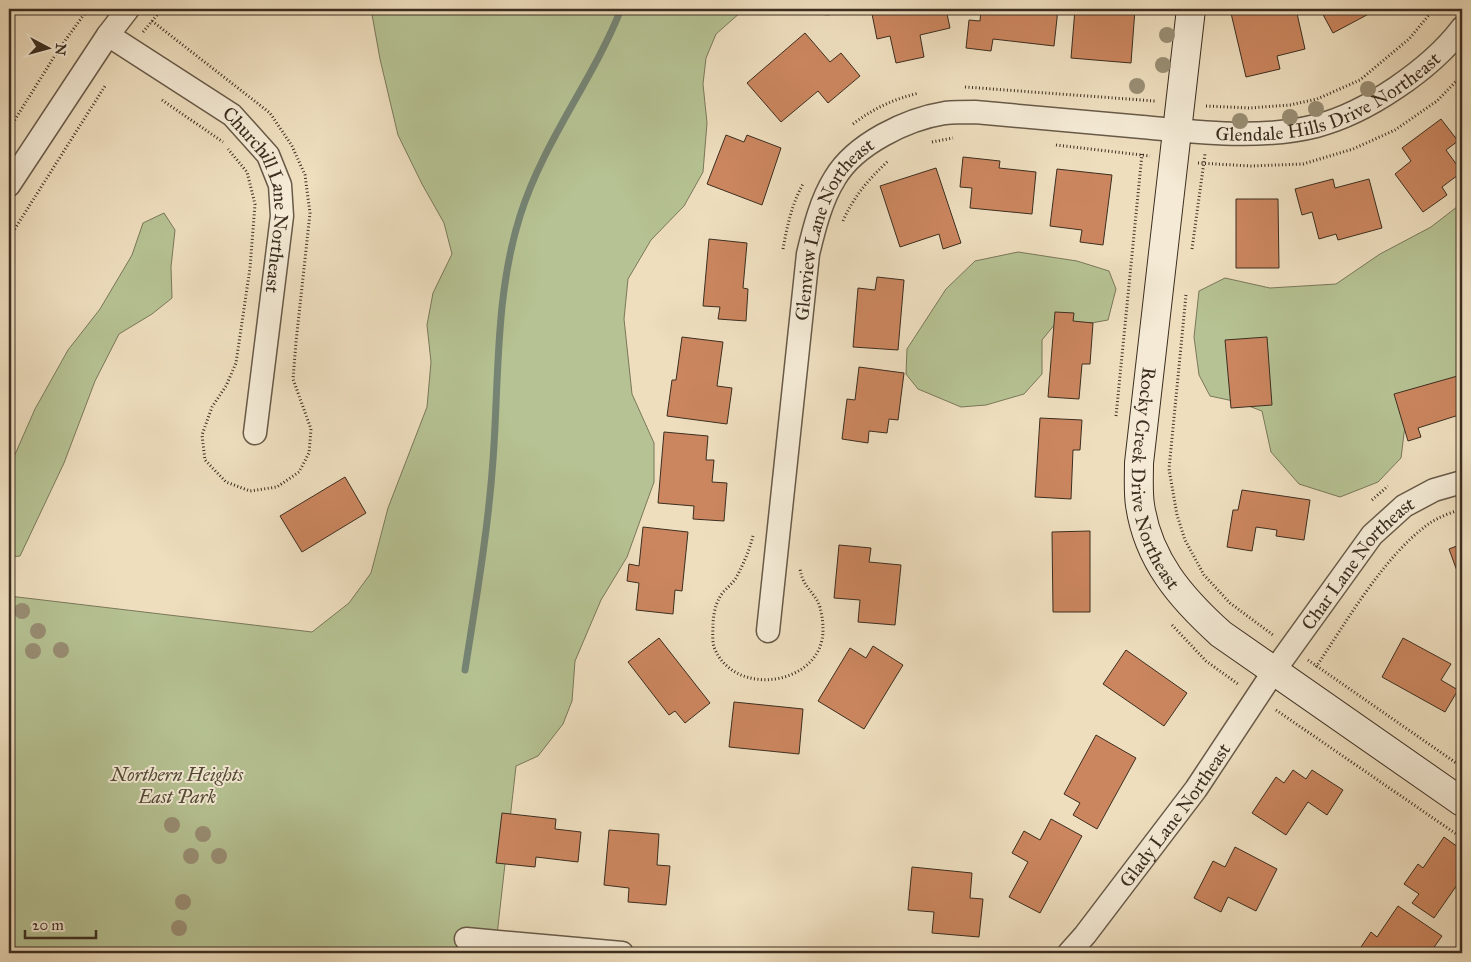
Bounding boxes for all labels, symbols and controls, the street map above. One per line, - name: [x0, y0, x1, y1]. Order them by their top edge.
- north arrow: [22, 22, 72, 72]
- text: N: [51, 43, 70, 56]
- street label: Glendale Hills Drive Northeast: [1215, 47, 1445, 145]
- street label: Churchill Lane Northeast: [219, 101, 294, 295]
- street label: Glenview Lane Northeast: [790, 132, 878, 322]
- street label: Rocky Creek Drive Northeast: [1127, 366, 1185, 594]
- street label: Char Lane Northeast: [1296, 491, 1418, 634]
- street label: Glady Lane Northeast: [1114, 738, 1235, 892]
- park label: Northern Heights East Park: [110, 763, 244, 808]
- scale bar: [25, 907, 96, 939]
- text: 20 m: [32, 916, 64, 934]

